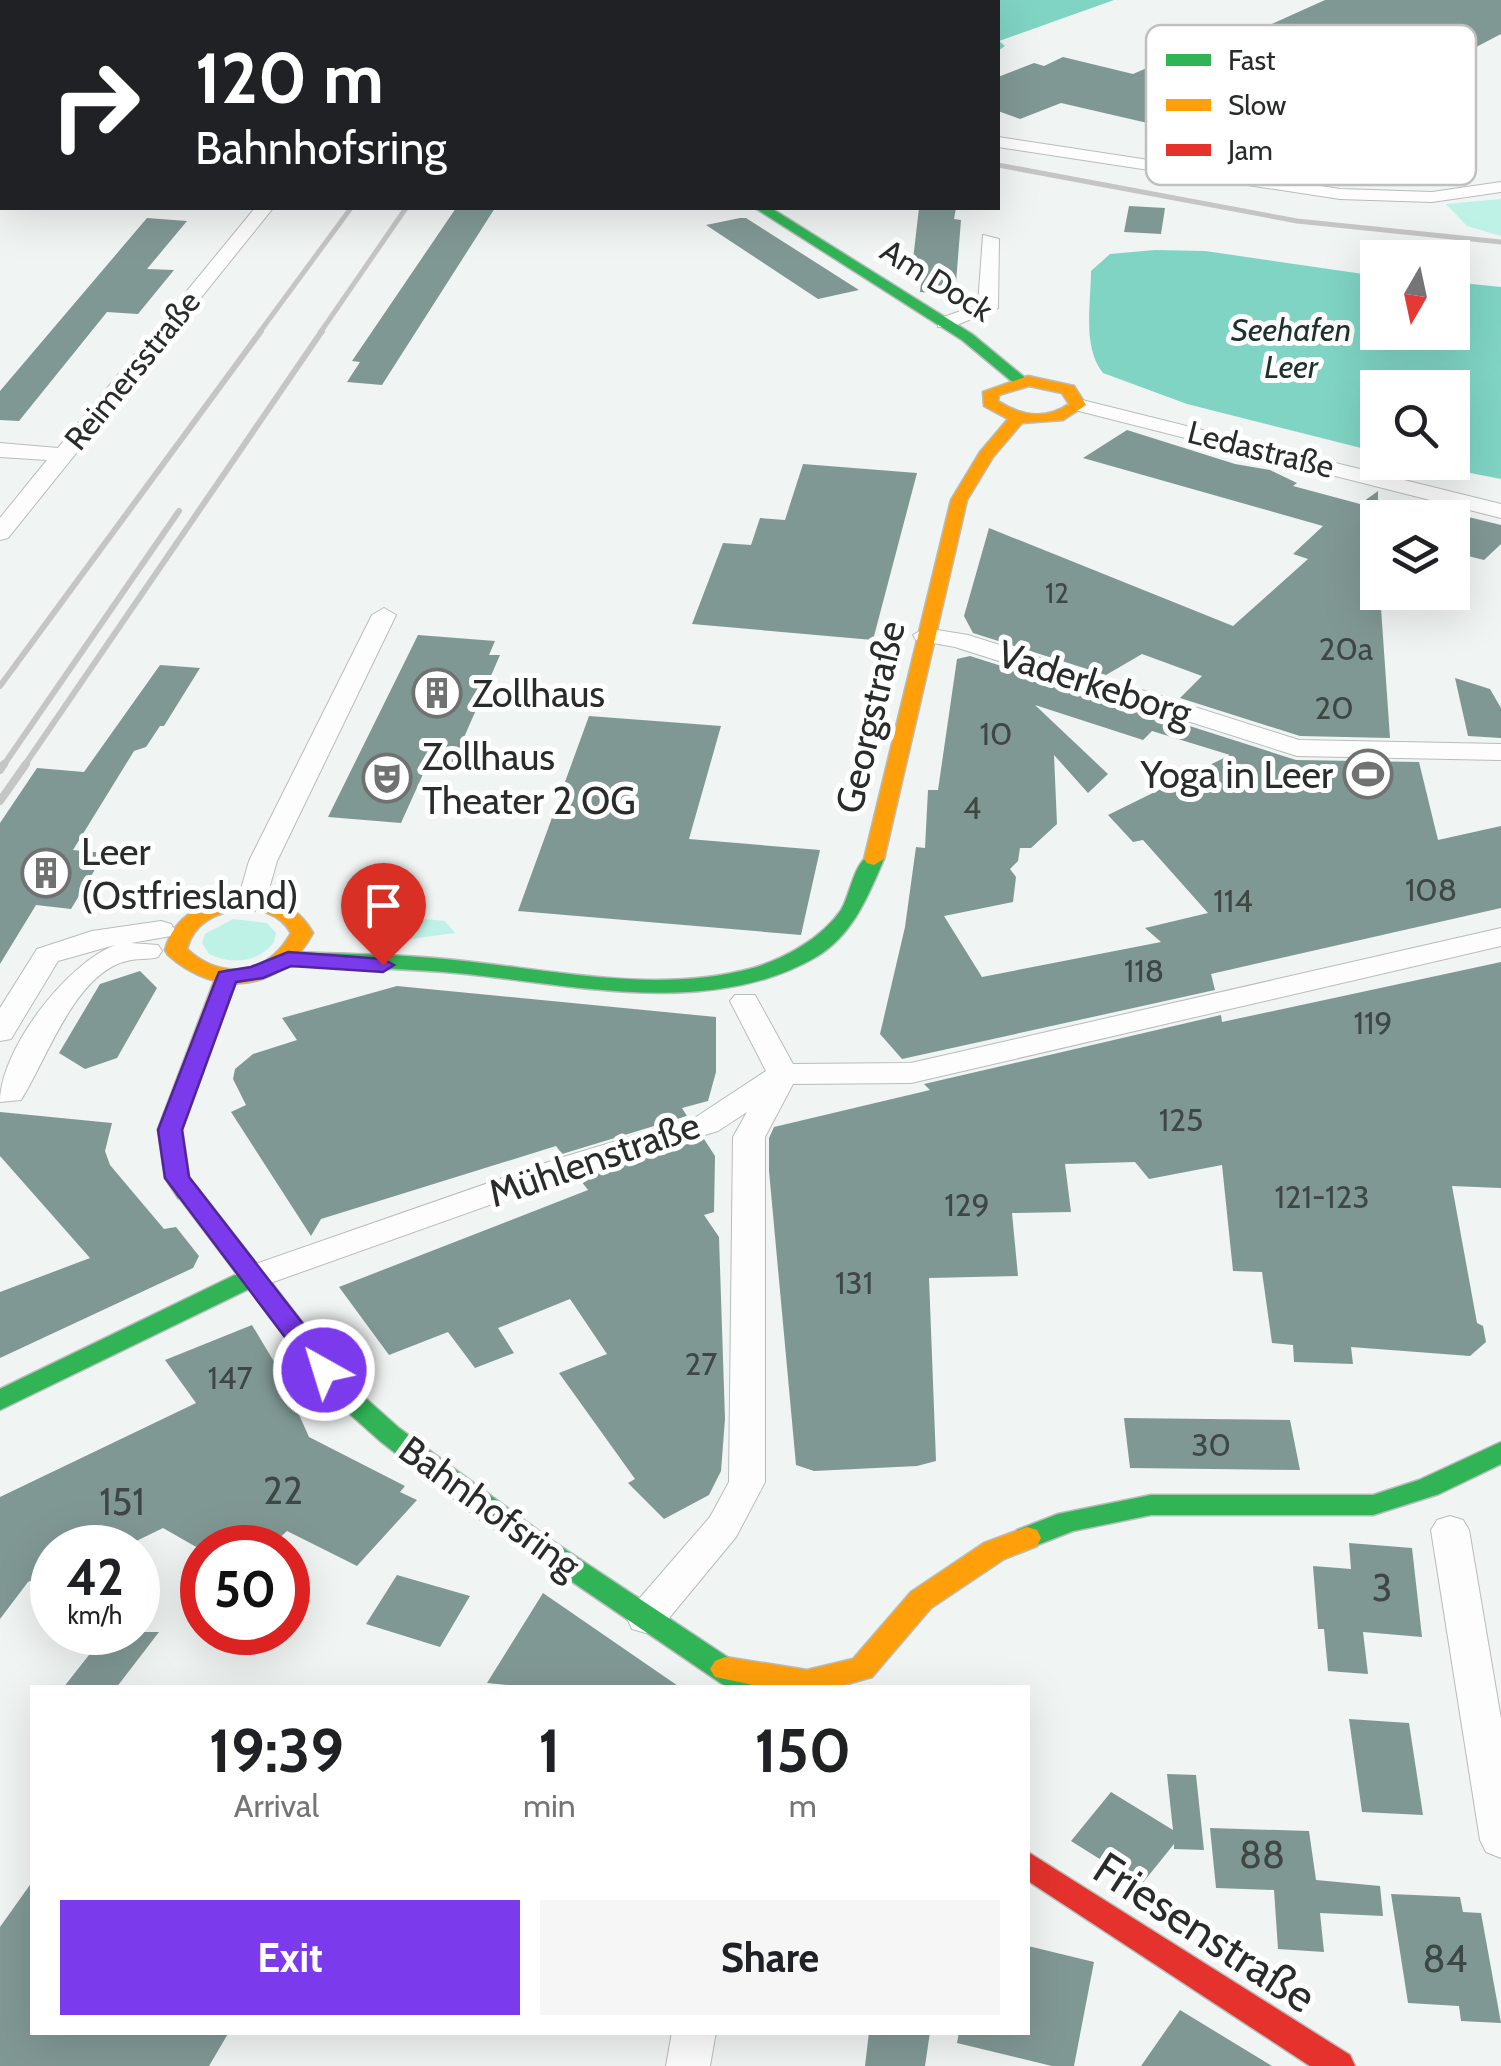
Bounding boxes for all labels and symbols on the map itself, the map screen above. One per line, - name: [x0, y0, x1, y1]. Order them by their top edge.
- legend: [1146, 25, 1476, 185]
- text: Fast: [1228, 43, 1276, 77]
- text: Slow: [1228, 88, 1286, 122]
- text: Jam: [1227, 133, 1273, 167]
- street label: Am Dock: [874, 230, 1001, 330]
- north arrow: [1360, 240, 1470, 350]
- street label: Reimersstraße: [56, 282, 208, 458]
- water label: Seehafen Leer: [1231, 310, 1351, 386]
- street label: Ledastraße: [1184, 412, 1338, 486]
- house number: 12: [1045, 576, 1069, 610]
- street label: Georgstraße: [825, 616, 915, 818]
- house number: 20a: [1319, 629, 1374, 668]
- street label: Vaderkeborg: [992, 630, 1199, 737]
- building icon: Zollhaus: [411, 667, 463, 719]
- place label: Zollhaus: [472, 670, 605, 717]
- house number: 20: [1314, 688, 1354, 727]
- house number: 10: [980, 714, 1012, 753]
- place label: Zollhaus Theater 2 OG: [422, 733, 636, 824]
- sports icon: Yoga in Leer: [1342, 748, 1394, 800]
- place label: Yoga in Leer: [1140, 751, 1333, 798]
- theatre icon: Zollhaus Theater 2 OG: [361, 752, 413, 804]
- house number: 4: [963, 788, 981, 827]
- place label: Leer (Ostfriesland): [81, 828, 299, 919]
- building icon: Leer (Ostfriesland): [20, 847, 72, 899]
- pin: [341, 863, 426, 966]
- house number: 108: [1405, 870, 1457, 909]
- house number: 114: [1213, 881, 1253, 920]
- house number: 118: [1124, 951, 1164, 990]
- house number: 119: [1353, 1003, 1393, 1042]
- house number: 125: [1159, 1100, 1203, 1139]
- street label: Mühlenstraße: [482, 1101, 706, 1217]
- house number: 121-123: [1274, 1177, 1370, 1216]
- house number: 129: [944, 1185, 990, 1224]
- house number: 131: [835, 1263, 873, 1302]
- position arrow: [272, 1318, 376, 1422]
- house number: 27: [685, 1344, 717, 1383]
- house number: 147: [207, 1358, 253, 1397]
- street label: Bahnhofsring: [390, 1425, 591, 1589]
- house number: 30: [1191, 1425, 1231, 1464]
- house number: 22: [263, 1467, 303, 1514]
- house number: 151: [99, 1478, 145, 1525]
- speed limit sign: 50: [180, 1525, 310, 1655]
- house number: 3: [1372, 1564, 1392, 1611]
- house number: 88: [1239, 1831, 1285, 1878]
- street label: Friesenstraße: [1084, 1840, 1326, 2024]
- house number: 84: [1423, 1935, 1468, 1982]

